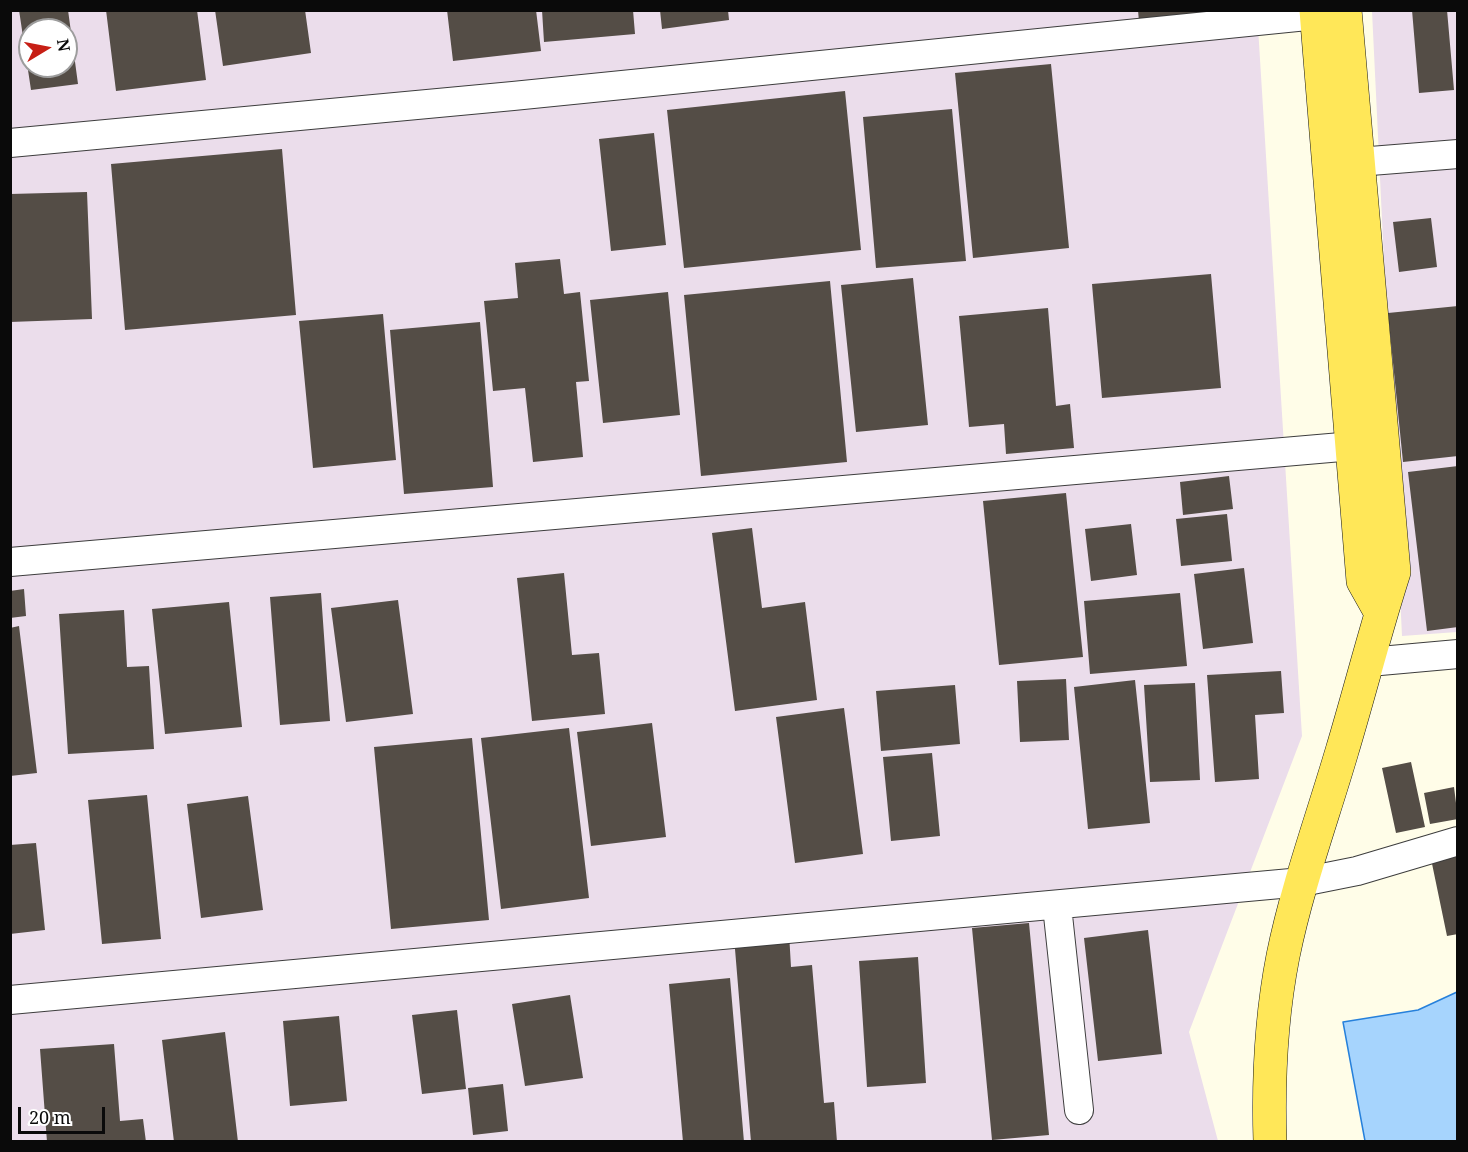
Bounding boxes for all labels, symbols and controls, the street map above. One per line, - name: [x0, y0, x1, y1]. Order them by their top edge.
- north arrow: [18, 18, 78, 78]
- text: N: [52, 37, 76, 53]
- scale bar: [21, 1095, 108, 1133]
- text: 20 m: [29, 1105, 71, 1129]

